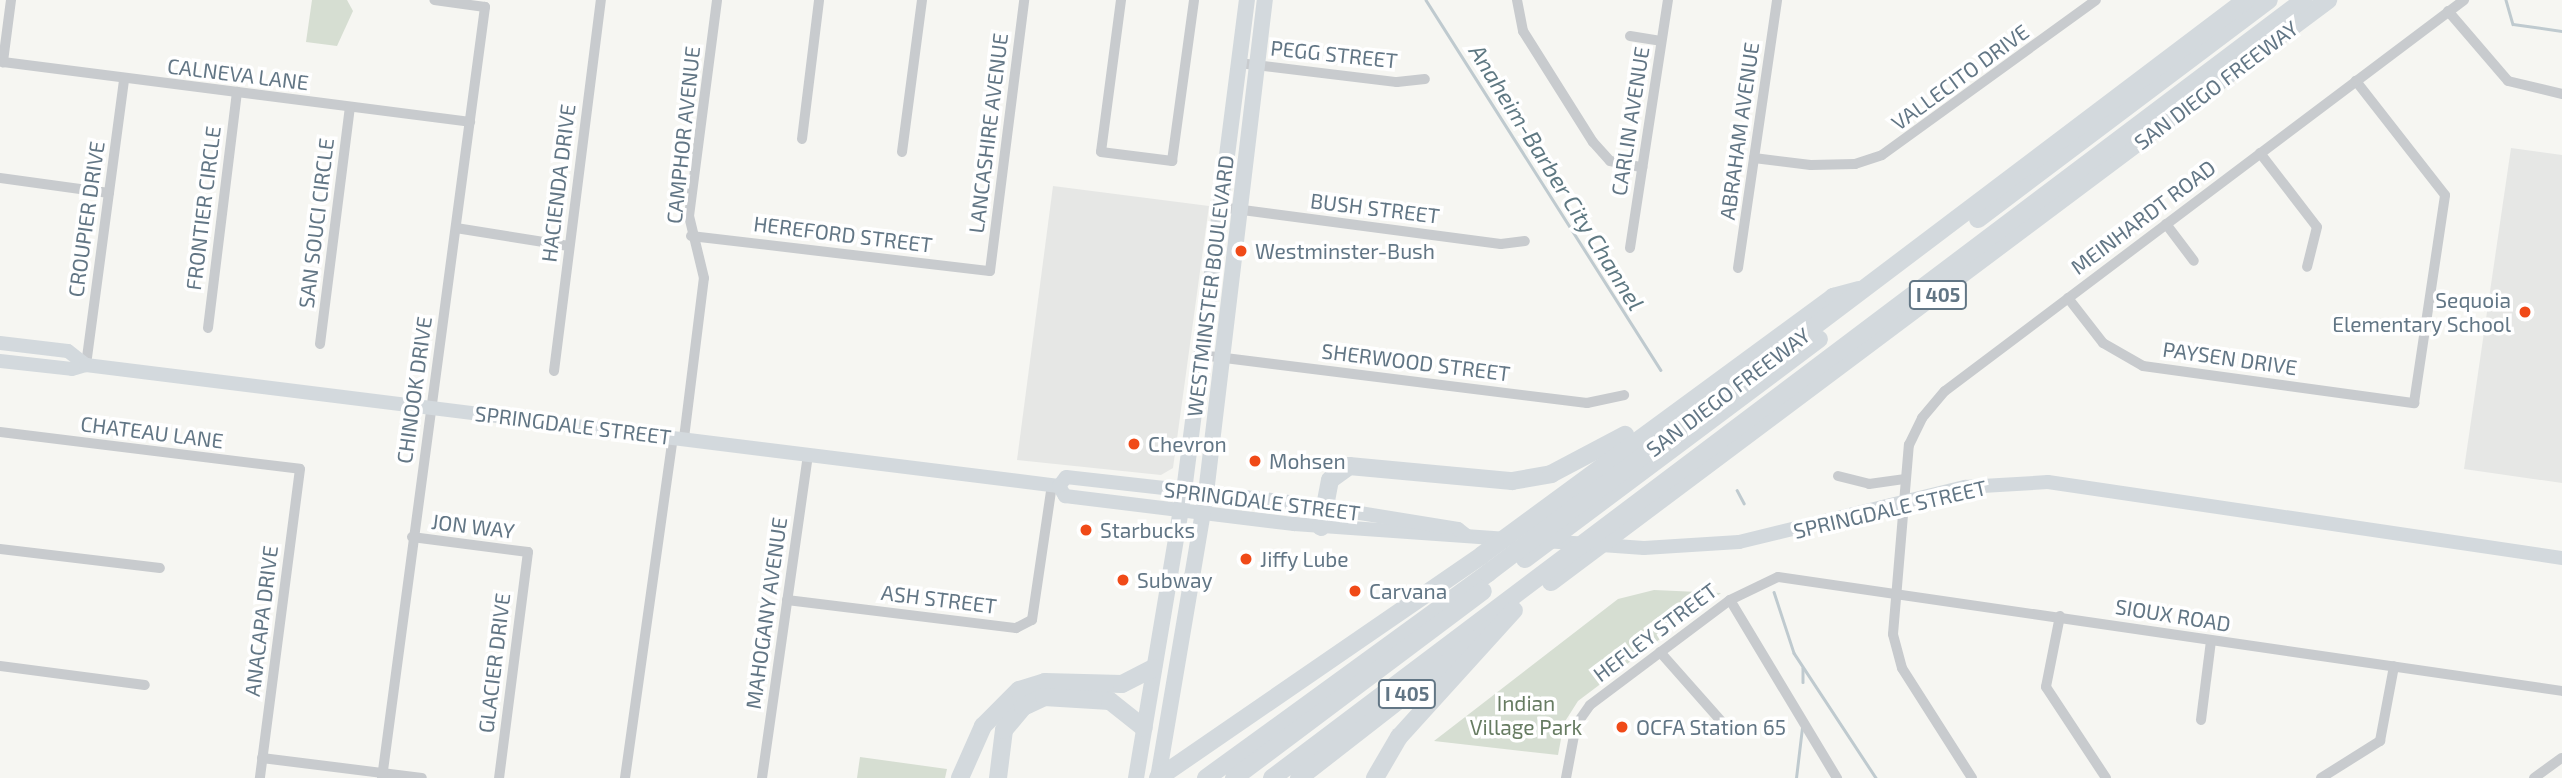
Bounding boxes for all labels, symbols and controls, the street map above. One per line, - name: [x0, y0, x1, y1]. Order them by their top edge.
- street label: SAN DIEGO FREEWAY: [2129, 15, 2303, 155]
- street label: VALLECITO DRIVE: [1886, 19, 2034, 135]
- street label: LANCASHIRE AVENUE: [963, 31, 1013, 235]
- street label: PEGG STREET: [1269, 35, 1399, 73]
- water label: Anaheim-Barber City Channel: [1463, 39, 1651, 315]
- street label: ABRAHAM AVENUE: [1714, 40, 1764, 222]
- street label: CARLIN AVENUE: [1606, 44, 1654, 198]
- street label: CAMPHOR AVENUE: [661, 45, 705, 225]
- street label: CALNEVA LANE: [166, 53, 310, 95]
- street label: HACIENDA DRIVE: [536, 102, 580, 264]
- street label: FRONTIER CIRCLE: [180, 124, 226, 292]
- street label: SAN SOUCI CIRCLE: [293, 136, 339, 310]
- street label: CROUPIER DRIVE: [63, 139, 109, 299]
- street label: WESTMINSTER BOULEVARD: [1181, 154, 1239, 418]
- street label: MEINHARDT ROAD: [2066, 154, 2220, 280]
- street label: BUSH STREET: [1309, 188, 1441, 228]
- street label: HEREFORD STREET: [752, 211, 934, 257]
- place label: Westminster-Bush: [1255, 238, 1435, 264]
- marker: Westminster-Bush: [1233, 243, 1249, 259]
- road number: I 405: [1908, 280, 1968, 310]
- place label: Sequoia Elementary School: [2332, 287, 2511, 337]
- marker: Sequoia Elementary School: [2517, 304, 2533, 320]
- street label: CHINOOK DRIVE: [391, 315, 437, 465]
- street label: SAN DIEGO FREEWAY: [1641, 322, 1815, 462]
- street label: PAYSEN DRIVE: [2161, 336, 2299, 380]
- street label: SHERWOOD STREET: [1320, 338, 1512, 386]
- street label: SPRINGDALE STREET: [473, 400, 673, 450]
- street label: CHATEAU LANE: [79, 411, 225, 453]
- place label: Chevron: [1148, 431, 1227, 457]
- marker: Chevron: [1126, 436, 1142, 452]
- place label: Mohsen: [1269, 448, 1346, 474]
- marker: Mohsen: [1247, 453, 1263, 469]
- street label: SPRINGDALE STREET: [1791, 475, 1989, 543]
- street label: SPRINGDALE STREET: [1162, 476, 1362, 526]
- street label: JON WAY: [430, 508, 516, 544]
- street label: MAHOGANY AVENUE: [740, 515, 792, 711]
- place label: Starbucks: [1100, 517, 1195, 543]
- marker: Starbucks: [1078, 522, 1094, 538]
- street label: ANACAPA DRIVE: [239, 544, 283, 698]
- place label: Jiffy Lube: [1260, 546, 1349, 572]
- marker: Jiffy Lube: [1238, 551, 1254, 567]
- place label: Subway: [1137, 567, 1213, 593]
- marker: Subway: [1115, 572, 1131, 588]
- street label: HEFLEY STREET: [1588, 577, 1722, 687]
- place label: Carvana: [1369, 578, 1447, 604]
- street label: ASH STREET: [880, 579, 998, 619]
- marker: Carvana: [1347, 583, 1363, 599]
- street label: GLACIER DRIVE: [473, 592, 515, 734]
- street label: SIOUX ROAD: [2113, 593, 2233, 637]
- road number: I 405: [1377, 678, 1437, 709]
- park label: Indian Village Park: [1470, 690, 1582, 740]
- place label: OCFA Station 65: [1636, 714, 1786, 740]
- marker: OCFA Station 65: [1614, 719, 1630, 735]

